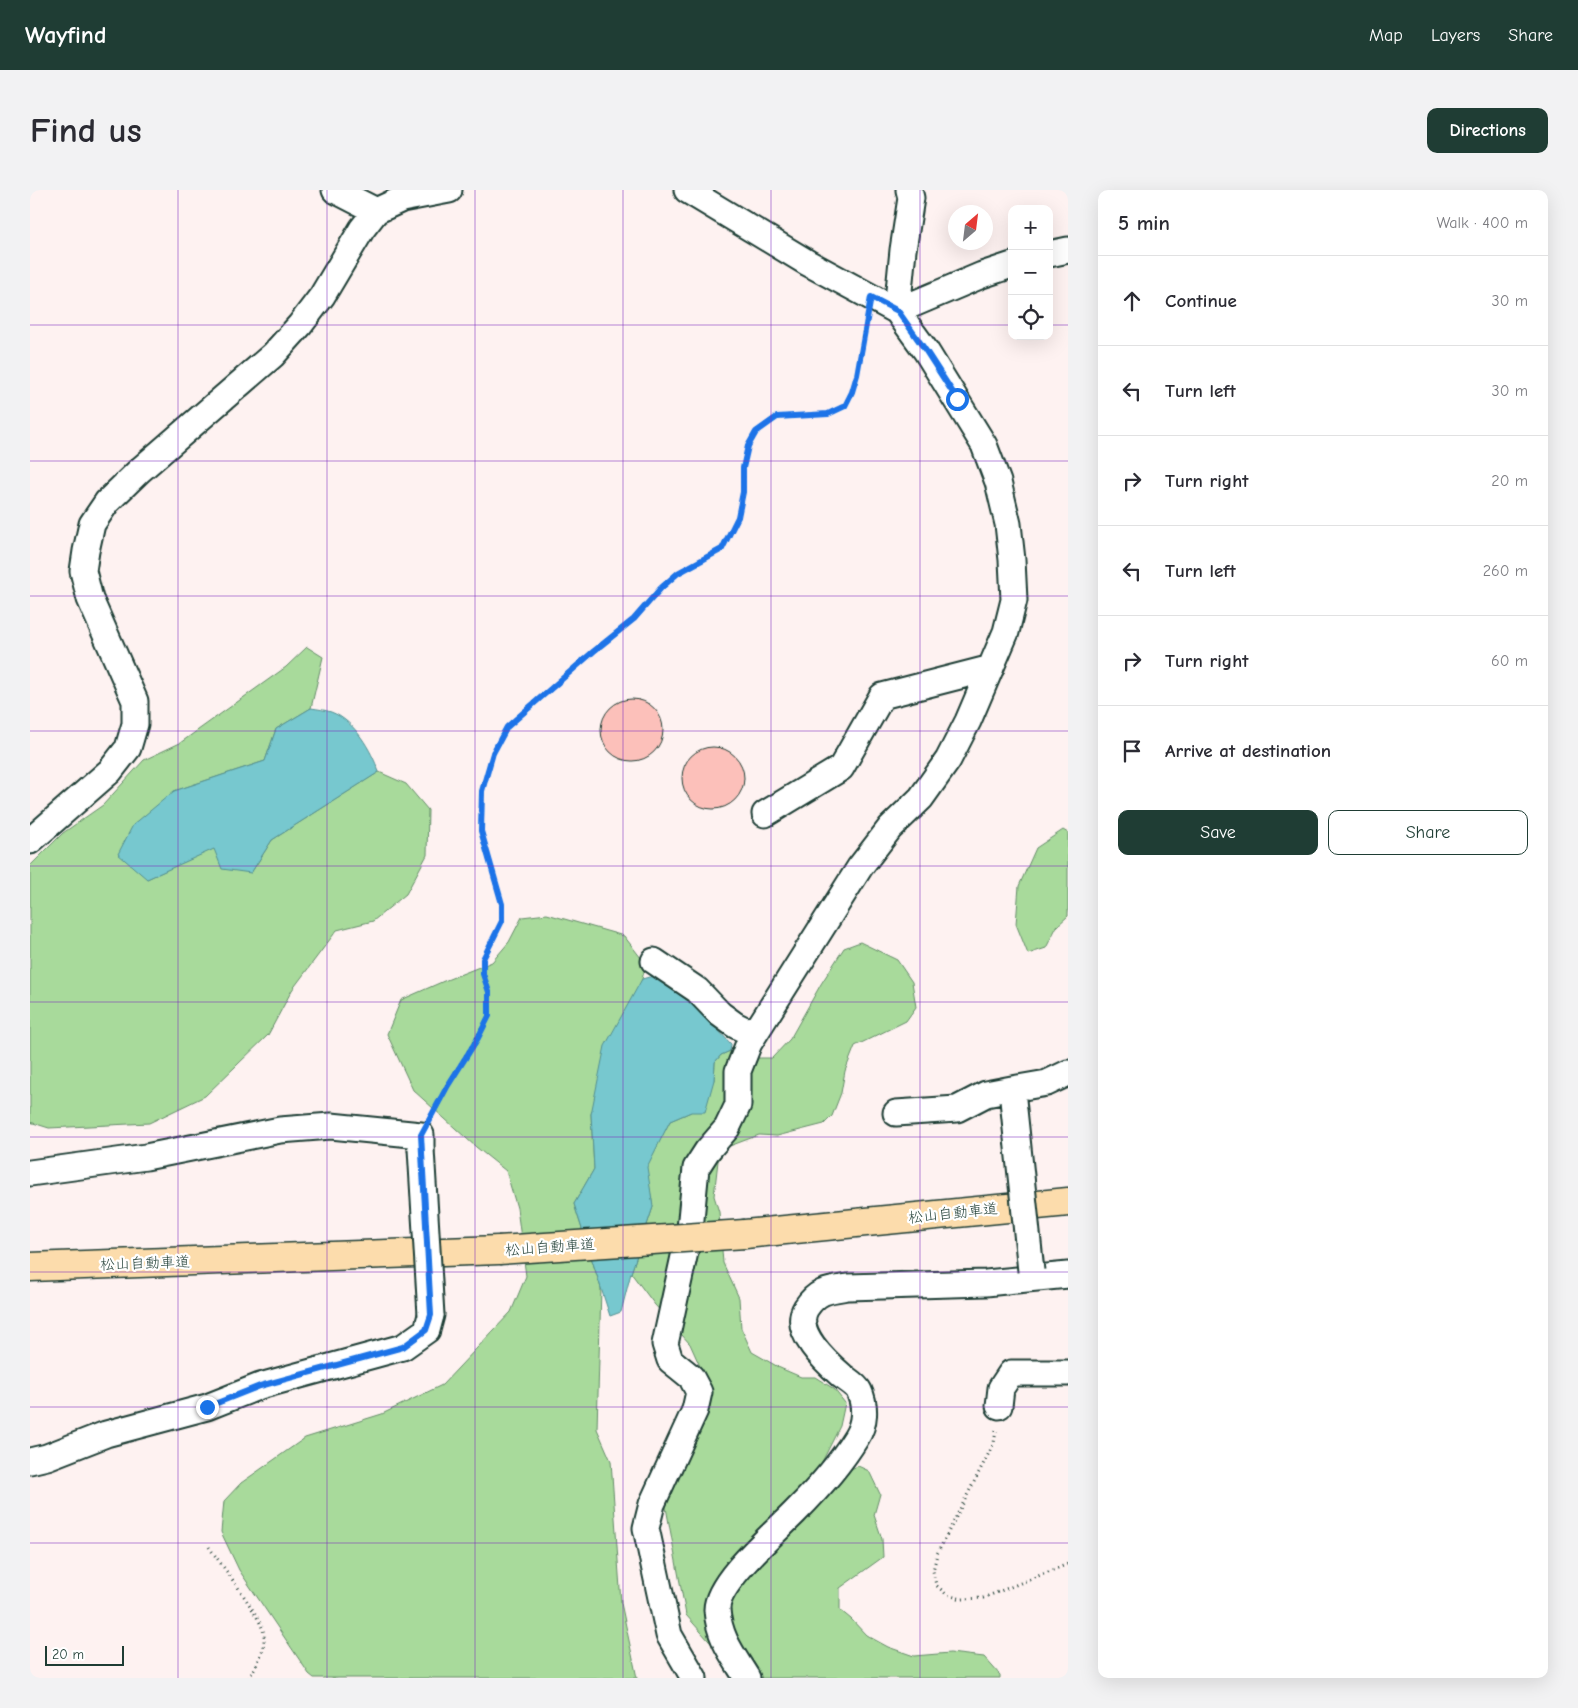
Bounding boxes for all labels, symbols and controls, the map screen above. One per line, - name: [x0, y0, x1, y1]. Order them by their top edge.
- text: Wayfind: [25, 21, 106, 49]
- text: Map: [1369, 25, 1403, 46]
- text: Layers: [1431, 25, 1480, 46]
- text: Share: [1508, 25, 1553, 46]
- button: Directions: [1427, 108, 1548, 153]
- text: Find us: [30, 110, 142, 151]
- north arrow: [948, 205, 993, 250]
- map controls: [1008, 205, 1053, 340]
- button: +: [1008, 205, 1053, 250]
- text: 5 min: [1118, 211, 1170, 235]
- text: Walk · 400 m: [1436, 214, 1528, 232]
- button: −: [1008, 250, 1053, 295]
- icon: ahead: [1118, 287, 1146, 315]
- text: Continue: [1165, 290, 1237, 312]
- text: 30 m: [1492, 292, 1528, 310]
- button: locate: [1008, 295, 1053, 340]
- icon: left: [1118, 377, 1146, 405]
- text: Turn left: [1165, 380, 1236, 402]
- text: 30 m: [1492, 382, 1528, 400]
- route start: [946, 388, 969, 411]
- icon: right: [1118, 467, 1146, 495]
- text: Turn right: [1165, 470, 1249, 492]
- text: 20 m: [1491, 472, 1528, 490]
- icon: left: [1118, 557, 1146, 585]
- text: Turn left: [1165, 560, 1236, 582]
- text: 260 m: [1483, 562, 1528, 580]
- icon: right: [1118, 647, 1146, 675]
- text: Turn right: [1165, 650, 1249, 672]
- text: 60 m: [1491, 652, 1528, 670]
- icon: arrive: [1118, 737, 1146, 765]
- text: Arrive at destination: [1165, 740, 1331, 762]
- button: Save: [1118, 810, 1318, 855]
- button: Share: [1328, 810, 1528, 855]
- street label: 松山自動車道: [907, 1199, 999, 1227]
- street label: 松山自動車道: [504, 1235, 596, 1259]
- street label: 松山自動車道: [100, 1252, 190, 1274]
- route end: [196, 1396, 219, 1419]
- scale bar: [45, 1643, 124, 1666]
- text: 20 m: [52, 1646, 84, 1663]

